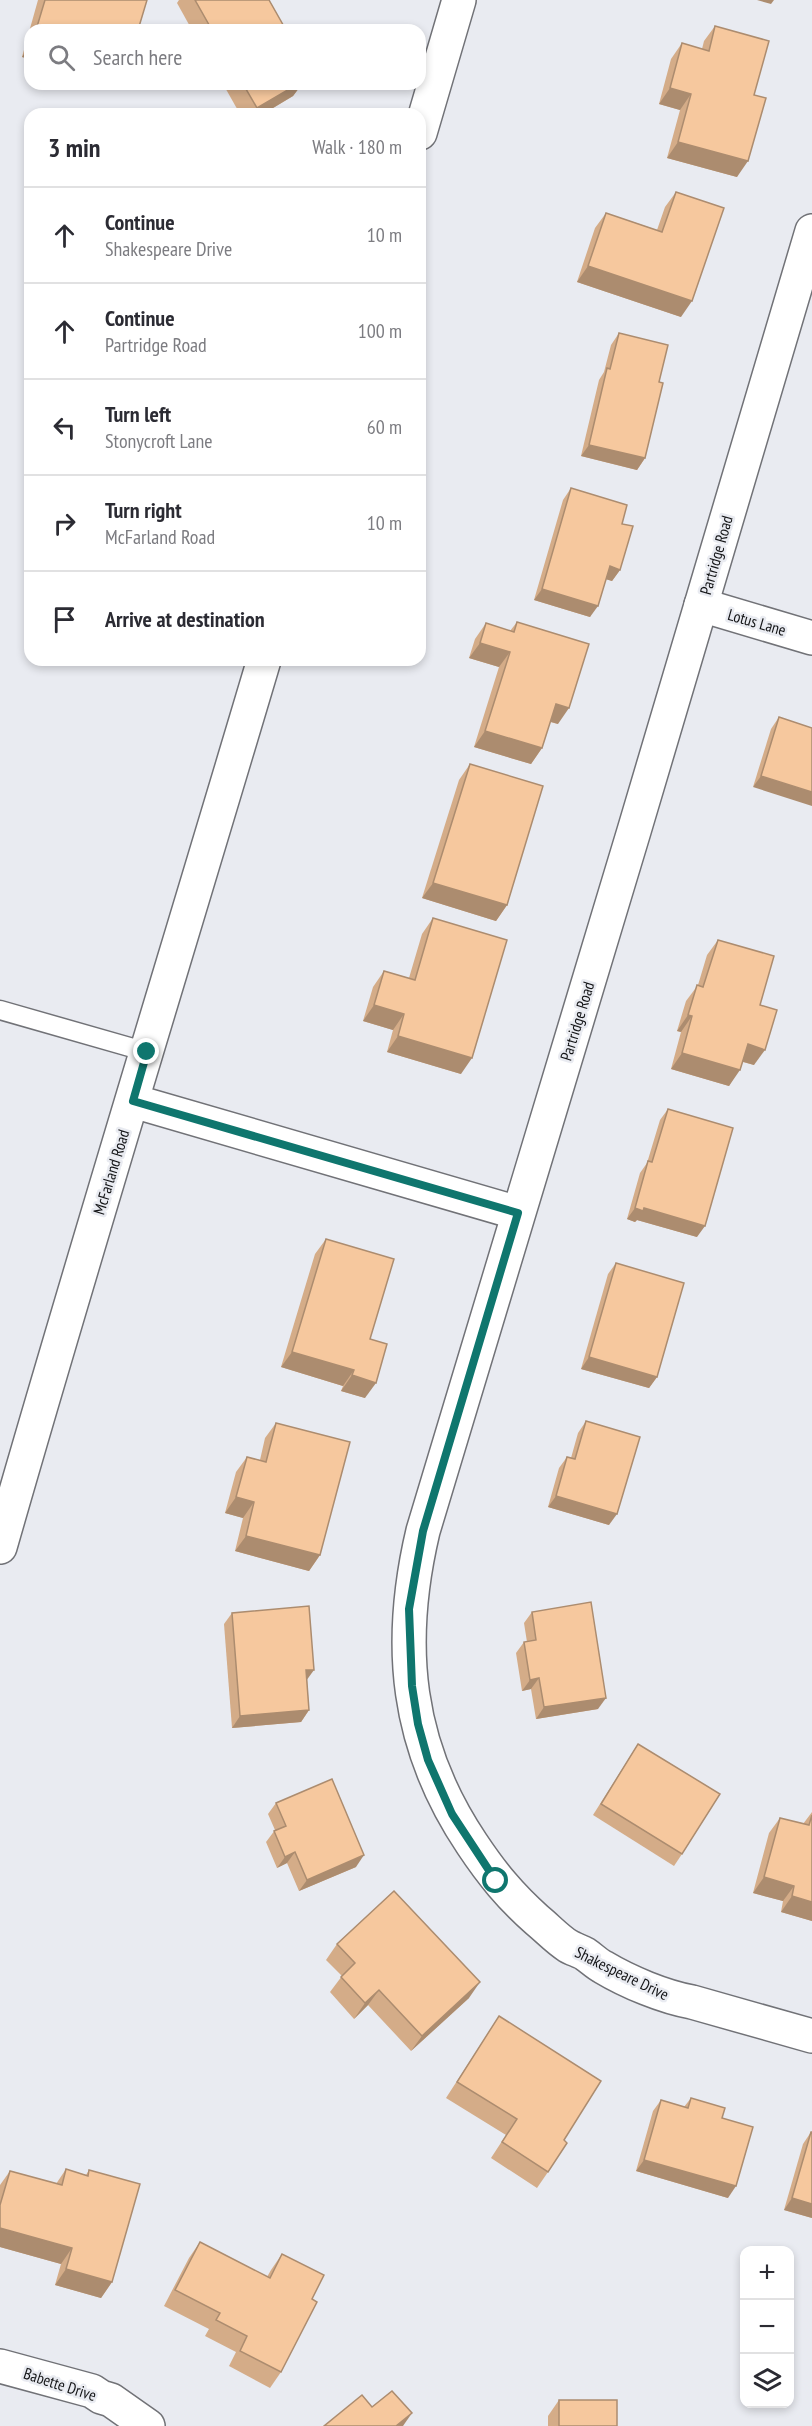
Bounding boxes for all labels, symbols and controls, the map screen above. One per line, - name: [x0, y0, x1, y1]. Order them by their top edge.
- search box: [24, 24, 426, 90]
- icon: search: [45, 41, 78, 74]
- text: Search here: [93, 43, 182, 71]
- text: 3 min: [48, 131, 101, 164]
- text: Walk · 180 m: [312, 134, 402, 160]
- text: Continue: [105, 208, 175, 236]
- icon: ahead: [48, 219, 81, 252]
- text: 10 m: [367, 222, 402, 248]
- text: Shakespeare Drive: [105, 236, 232, 262]
- text: Continue: [105, 304, 175, 332]
- icon: ahead: [48, 315, 81, 348]
- text: 100 m: [358, 318, 402, 344]
- text: Partridge Road: [105, 332, 207, 358]
- text: Turn left: [105, 400, 171, 428]
- icon: left: [48, 411, 81, 444]
- text: 60 m: [367, 414, 402, 440]
- text: Stonycroft Lane: [105, 428, 213, 454]
- text: Turn right: [105, 496, 182, 524]
- icon: right: [48, 507, 81, 540]
- text: 10 m: [367, 510, 402, 536]
- street label: Partridge Road: [695, 513, 737, 597]
- text: McFarland Road: [105, 524, 215, 550]
- icon: arrive: [48, 603, 81, 636]
- street label: Lotus Lane: [726, 604, 788, 640]
- text: Arrive at destination: [105, 605, 265, 633]
- street label: Partridge Road: [556, 979, 598, 1063]
- route end: [133, 1038, 159, 1064]
- street label: McFarland Road: [89, 1127, 133, 1217]
- route start: [482, 1867, 508, 1893]
- street label: Shakespeare Drive: [572, 1942, 672, 2004]
- map controls: [740, 2246, 794, 2408]
- button: +: [740, 2246, 794, 2300]
- button: −: [740, 2300, 794, 2354]
- button: layers: [740, 2354, 794, 2408]
- street label: Babette Drive: [21, 2363, 99, 2405]

